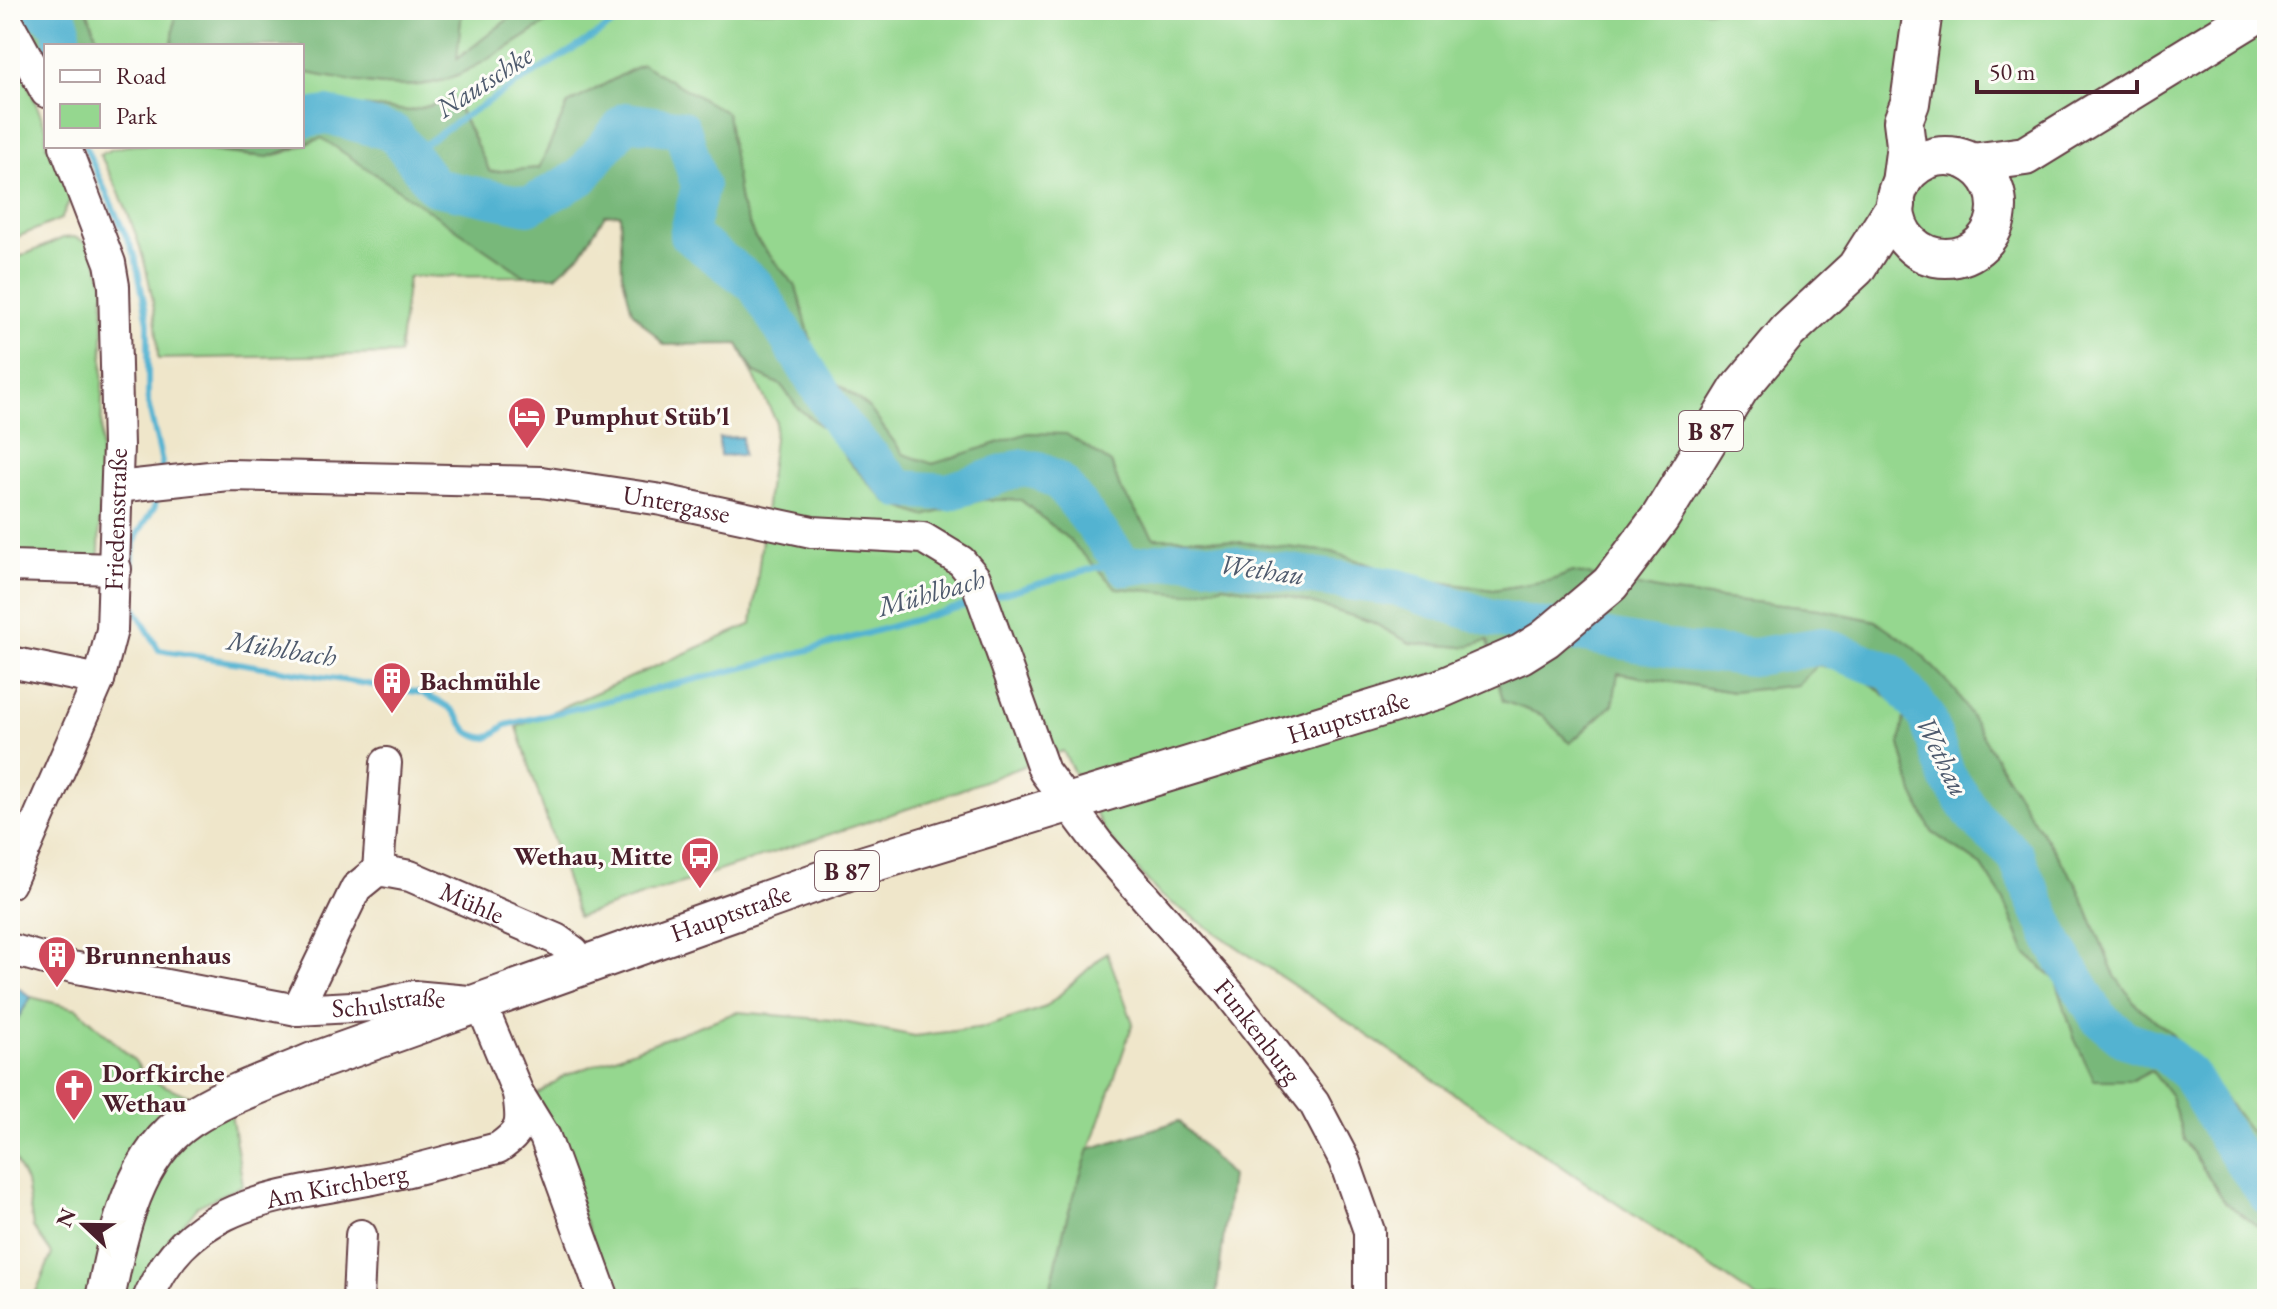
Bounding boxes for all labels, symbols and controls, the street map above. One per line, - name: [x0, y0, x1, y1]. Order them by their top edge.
- water label: Nautschke: [428, 36, 540, 126]
- legend: [44, 44, 304, 148]
- scale bar: [1977, 44, 2137, 94]
- text: 50 m: [1989, 56, 2036, 87]
- text: Road: [116, 60, 167, 91]
- text: Park: [116, 100, 158, 131]
- hotel icon: Pumphut Stüb'l: [506, 395, 548, 450]
- place label: Pumphut Stüb'l: [555, 399, 729, 433]
- road number: B 87: [1679, 411, 1743, 451]
- street label: Friedensstraße: [96, 448, 135, 591]
- street label: Untergasse: [621, 477, 733, 531]
- water label: Wethau: [1217, 545, 1307, 593]
- water label: Mühlbach: [871, 559, 989, 625]
- water label: Mühlbach: [223, 621, 340, 674]
- building icon: Bachmühle: [371, 660, 413, 715]
- place label: Bachmühle: [420, 664, 540, 698]
- street label: Hauptstraße: [1283, 682, 1413, 752]
- water label: Wethau: [1908, 710, 1978, 802]
- bus stop icon: Wethau, Mitte: [679, 835, 721, 890]
- place label: Wethau, Mitte: [513, 839, 672, 873]
- road number: B 87: [815, 851, 879, 891]
- street label: Mühle: [435, 874, 509, 932]
- street label: Hauptstraße: [666, 876, 795, 950]
- building icon: Brunnenhaus: [36, 934, 78, 989]
- place label: Brunnenhaus: [85, 938, 231, 972]
- street label: Funkenburg: [1207, 971, 1310, 1091]
- street label: Schulstraße: [331, 979, 447, 1025]
- place label: Dorfkirche Wethau: [102, 1056, 225, 1120]
- church icon: Dorfkirche Wethau: [53, 1067, 95, 1122]
- street label: Am Kirchberg: [261, 1155, 411, 1217]
- north arrow: [44, 1185, 124, 1265]
- text: N: [49, 1204, 83, 1231]

